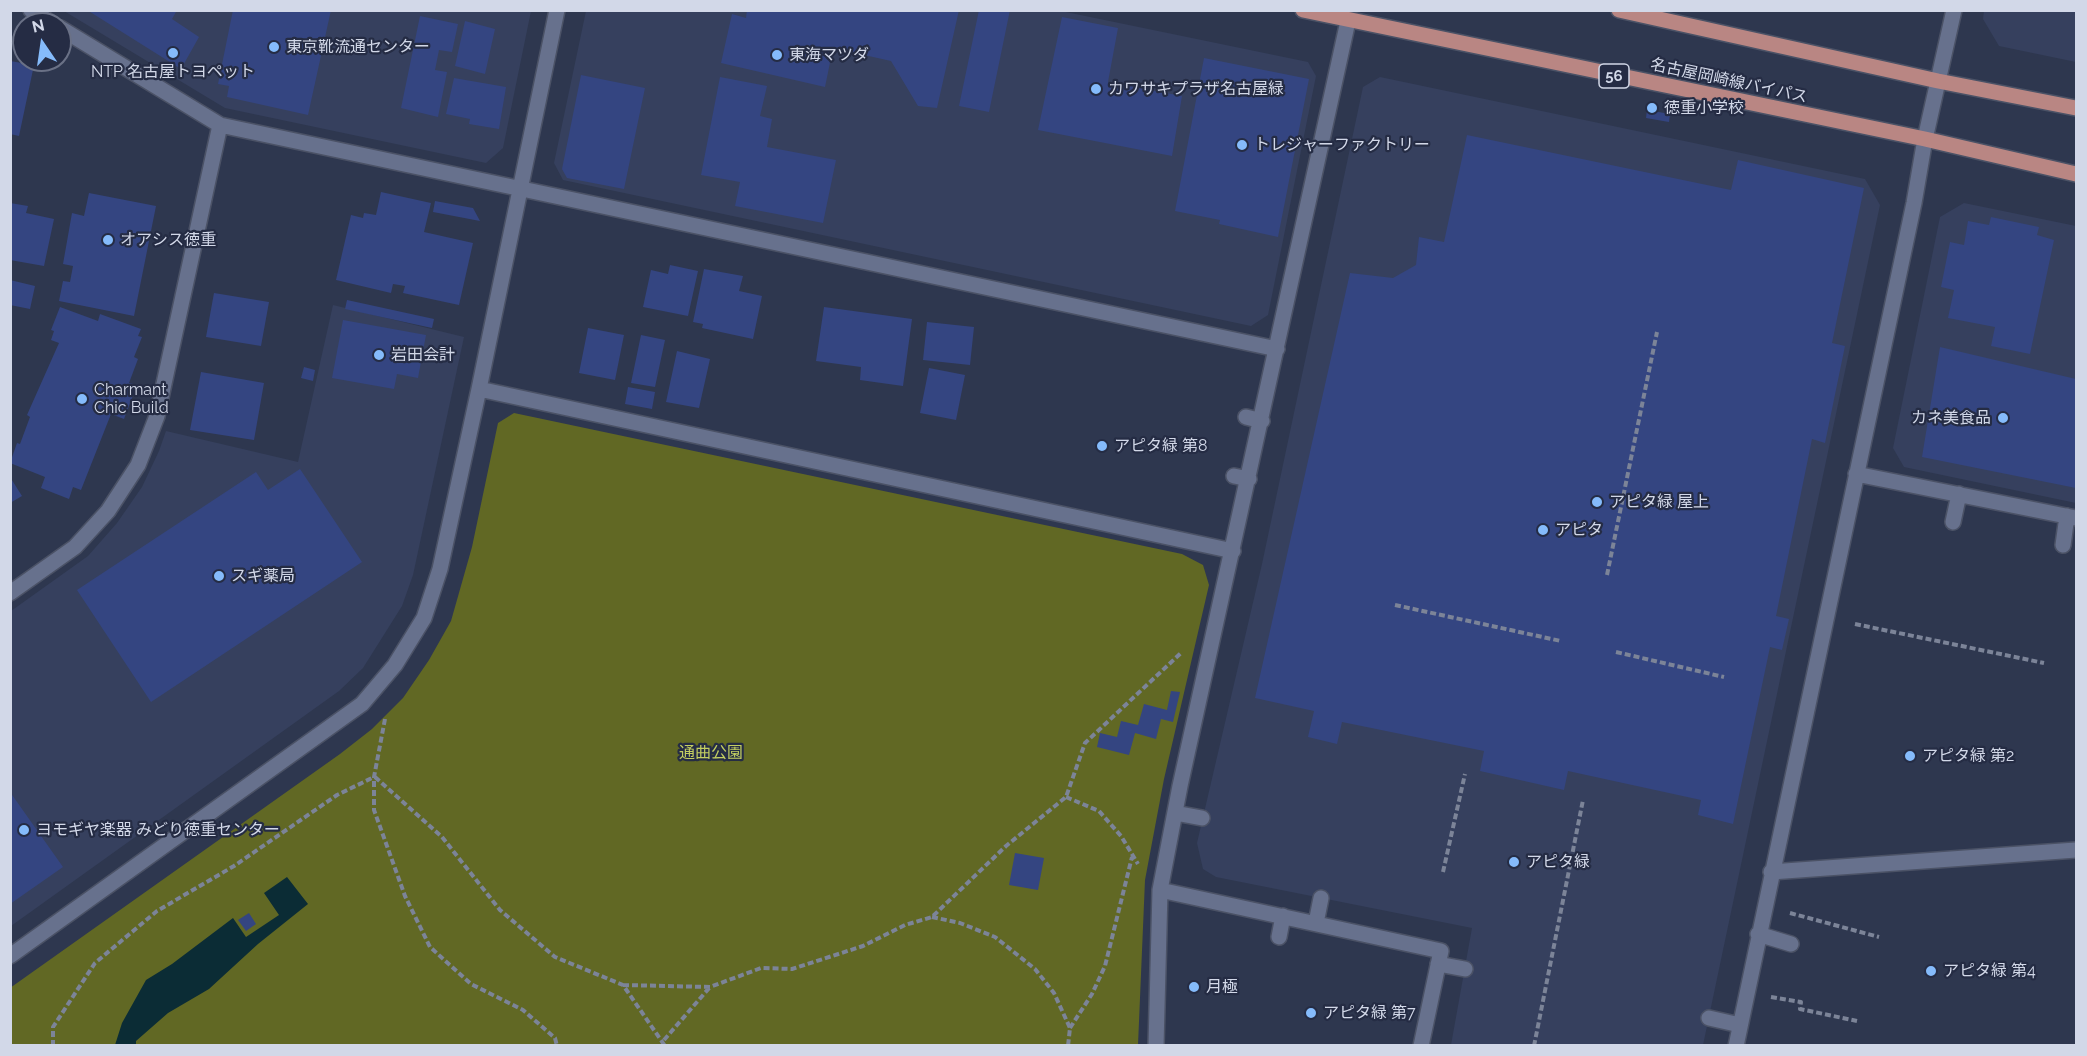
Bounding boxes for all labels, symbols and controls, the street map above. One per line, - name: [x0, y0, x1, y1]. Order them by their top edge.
- north arrow: [12, 12, 72, 72]
- text: N: [30, 15, 46, 37]
- place label: 東京靴流通センター: [286, 37, 430, 57]
- marker: 東京靴流通センター: [267, 40, 281, 54]
- place label: 東海マツダ: [789, 45, 869, 65]
- marker: NTP 名古屋トヨペット: [166, 46, 180, 60]
- marker: 東海マツダ: [770, 48, 784, 62]
- street label: 名古屋岡崎線バイパス: [1649, 55, 1809, 107]
- place label: NTP 名古屋トヨペット: [91, 62, 255, 82]
- road number: 56: [1599, 64, 1629, 88]
- place label: カワサキプラザ名古屋緑: [1108, 79, 1284, 99]
- marker: カワサキプラザ名古屋緑: [1089, 82, 1103, 96]
- place label: 徳重小学校: [1664, 98, 1744, 118]
- marker: 徳重小学校: [1645, 101, 1659, 115]
- place label: トレジャーファクトリー: [1254, 135, 1430, 155]
- marker: トレジャーファクトリー: [1235, 138, 1249, 152]
- place label: オアシス徳重: [120, 230, 216, 250]
- marker: オアシス徳重: [101, 233, 115, 247]
- place label: 岩田会計: [391, 345, 455, 365]
- marker: 岩田会計: [372, 348, 386, 362]
- place label: Charmant Chic Build: [94, 380, 169, 418]
- marker: Charmant Chic Build: [75, 392, 89, 406]
- place label: カネ美食品: [1911, 408, 1991, 428]
- marker: カネ美食品: [1996, 411, 2010, 425]
- place label: アピタ緑 第8: [1114, 436, 1208, 456]
- marker: アピタ緑 第8: [1095, 439, 1109, 453]
- place label: アピタ緑 屋上: [1609, 492, 1709, 512]
- marker: アピタ緑 屋上: [1590, 495, 1604, 509]
- place label: アピタ: [1555, 520, 1603, 540]
- marker: アピタ: [1536, 523, 1550, 537]
- place label: スギ薬局: [231, 566, 295, 586]
- marker: スギ薬局: [212, 569, 226, 583]
- park label: 通曲公園: [679, 743, 743, 763]
- place label: アピタ緑 第2: [1922, 746, 2014, 766]
- marker: アピタ緑 第2: [1903, 749, 1917, 763]
- place label: ヨモギヤ楽器 みどり徳重センター: [36, 820, 280, 840]
- marker: ヨモギヤ楽器 みどり徳重センター: [17, 823, 31, 837]
- place label: アピタ緑: [1526, 852, 1590, 872]
- marker: アピタ緑: [1507, 855, 1521, 869]
- place label: アピタ緑 第4: [1943, 961, 2036, 981]
- marker: アピタ緑 第4: [1924, 964, 1938, 978]
- place label: 月極: [1206, 977, 1238, 997]
- marker: 月極: [1187, 980, 1201, 994]
- place label: アピタ緑 第7: [1323, 1003, 1416, 1023]
- marker: アピタ緑 第7: [1304, 1006, 1318, 1020]

